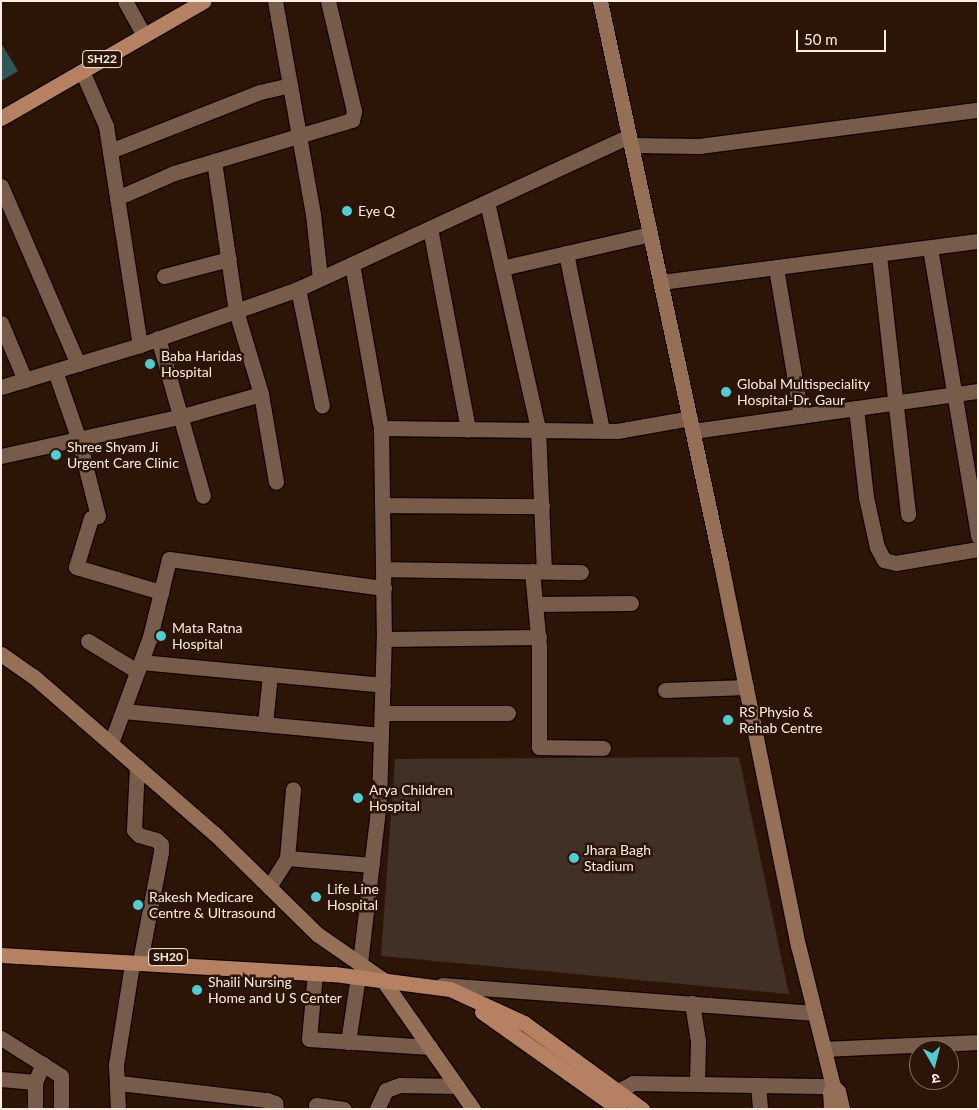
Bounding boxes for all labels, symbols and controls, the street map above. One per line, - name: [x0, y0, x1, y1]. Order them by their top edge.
- scale bar: [799, 20, 889, 52]
- text: 50 m: [804, 30, 838, 48]
- road number: SH22: [82, 50, 122, 68]
- place label: Eye Q: [358, 203, 395, 219]
- marker: Eye Q: [340, 204, 354, 218]
- place label: Baba Haridas Hospital: [161, 348, 242, 381]
- marker: Baba Haridas Hospital: [143, 357, 157, 371]
- place label: Global Multispeciality Hospital-Dr. Gaur: [737, 376, 870, 408]
- marker: Global Multispeciality Hospital-Dr. Gaur: [719, 385, 733, 399]
- place label: Shree Shyam Ji Urgent Care Clinic: [67, 439, 179, 472]
- marker: Shree Shyam Ji Urgent Care Clinic: [49, 448, 63, 462]
- place label: Mata Ratna Hospital: [172, 620, 243, 652]
- marker: Mata Ratna Hospital: [154, 629, 168, 643]
- place label: RS Physio & Rehab Centre: [739, 704, 822, 736]
- marker: RS Physio & Rehab Centre: [721, 713, 735, 727]
- place label: Arya Children Hospital: [369, 782, 453, 814]
- marker: Arya Children Hospital: [351, 791, 365, 805]
- place label: Jhara Bagh Stadium: [584, 842, 651, 874]
- marker: Jhara Bagh Stadium: [568, 852, 580, 864]
- place label: Life Line Hospital: [327, 881, 379, 914]
- place label: Rakesh Medicare Centre & Ultrasound: [149, 889, 276, 922]
- marker: Life Line Hospital: [309, 890, 323, 904]
- marker: Rakesh Medicare Centre & Ultrasound: [131, 898, 145, 912]
- road number: SH20: [148, 948, 188, 966]
- place label: Shaili Nursing Home and U S Center: [208, 974, 342, 1006]
- marker: Shaili Nursing Home and U S Center: [190, 983, 204, 997]
- north arrow: [909, 1040, 959, 1090]
- text: उ: [931, 1070, 941, 1088]

